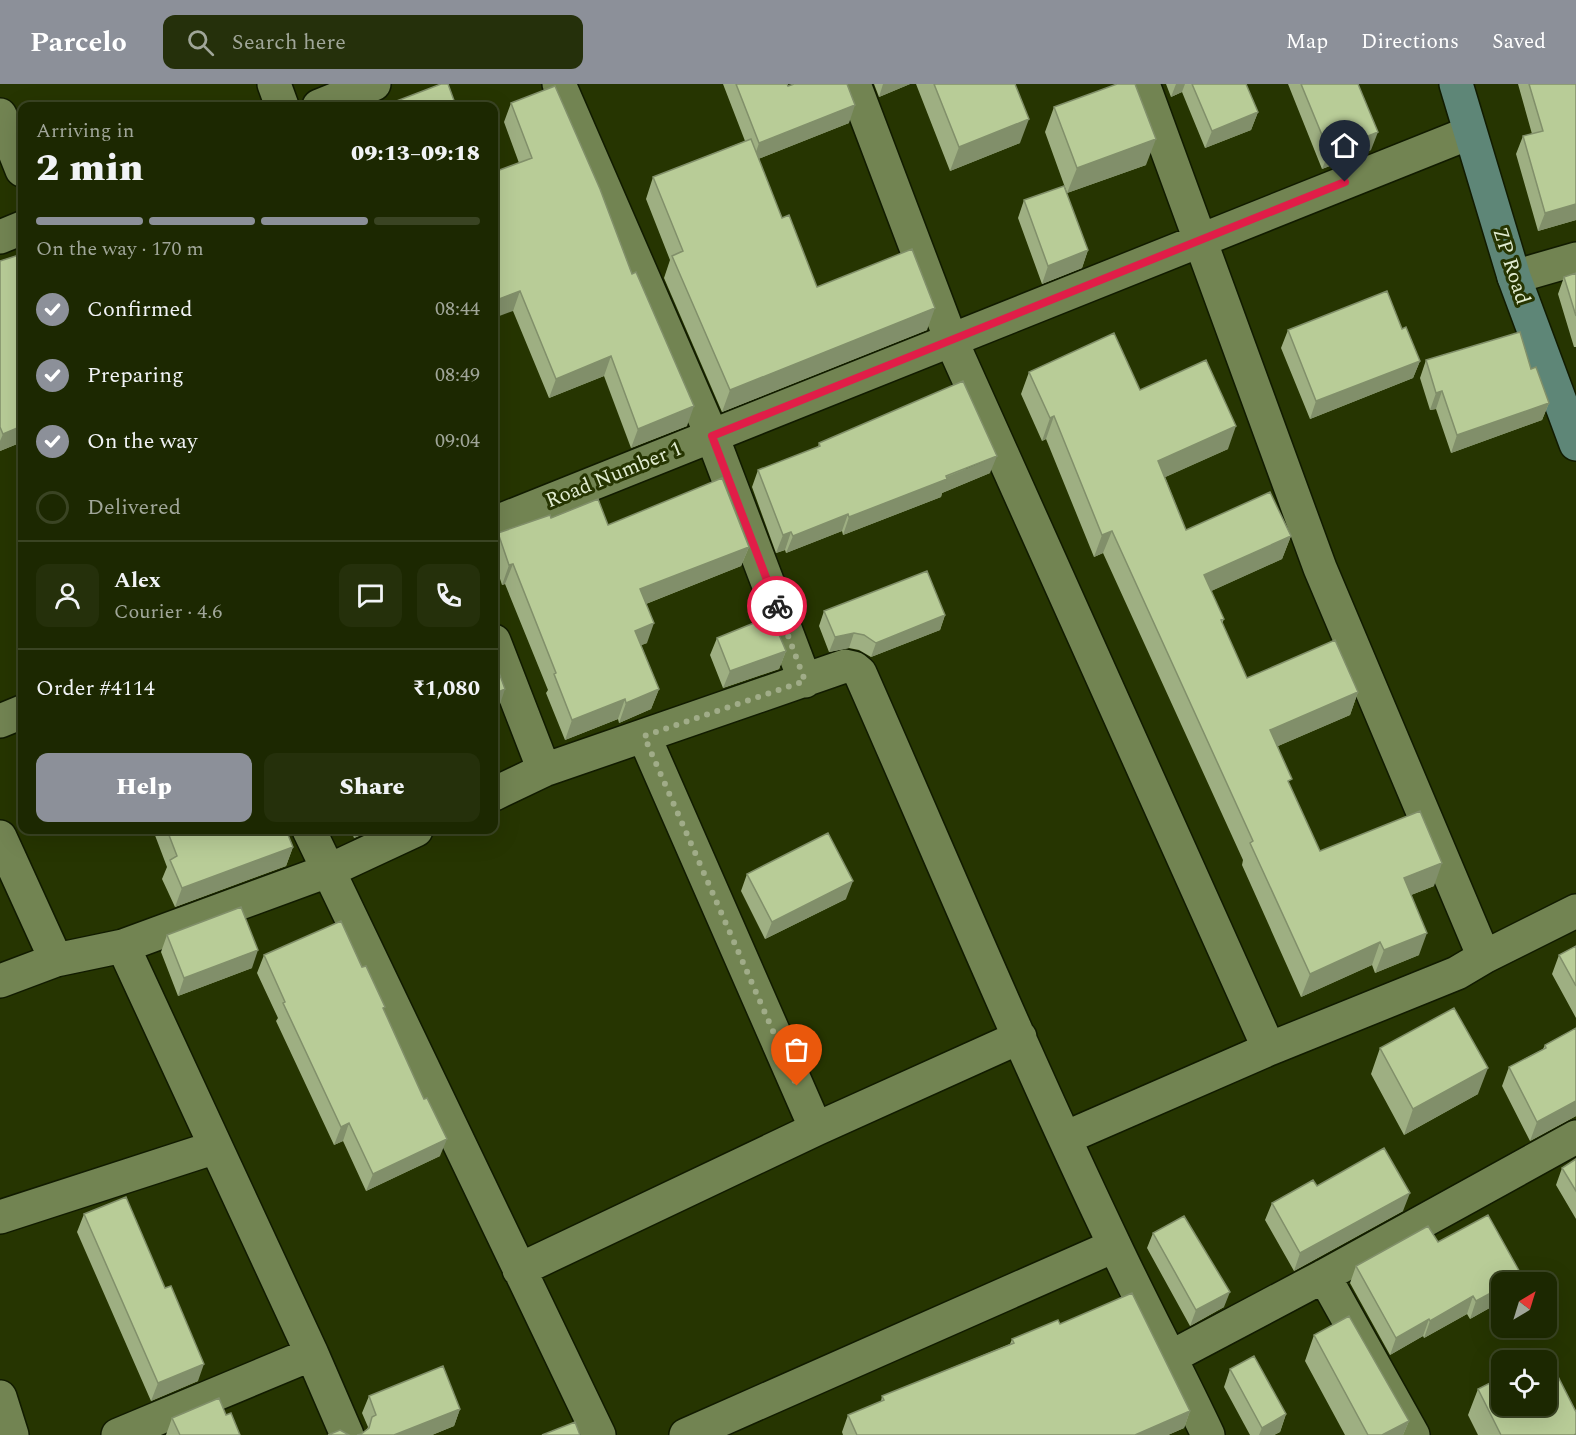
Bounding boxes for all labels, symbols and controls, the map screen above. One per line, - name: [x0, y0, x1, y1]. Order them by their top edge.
- search box: [163, 15, 583, 69]
- text: Parcelo: [30, 21, 127, 64]
- icon: search: [184, 26, 217, 59]
- text: Search here: [232, 26, 346, 59]
- text: Map: [1286, 26, 1328, 58]
- text: Directions: [1361, 26, 1459, 58]
- text: Saved: [1492, 26, 1546, 58]
- text: Arriving in: [36, 116, 134, 146]
- pin: [1319, 120, 1370, 182]
- icon: home: [1328, 129, 1361, 162]
- text: 09:13–09:18: [351, 137, 480, 170]
- text: 2 min: [36, 139, 144, 198]
- street label: ZP Road: [1483, 223, 1539, 309]
- text: On the way · 170 m: [36, 234, 204, 264]
- icon: check: [36, 293, 69, 326]
- text: Confirmed: [87, 293, 193, 326]
- text: 08:44: [435, 294, 480, 324]
- icon: check: [36, 359, 69, 392]
- text: Preparing: [87, 359, 184, 392]
- text: 08:49: [435, 360, 480, 390]
- icon: check: [36, 425, 69, 458]
- text: On the way: [87, 425, 198, 458]
- text: 09:04: [435, 426, 480, 456]
- street label: Road Number 1: [541, 433, 687, 517]
- text: Delivered: [87, 491, 181, 524]
- button: person: [36, 564, 99, 627]
- text: Alex: [114, 564, 161, 597]
- button: chat: [339, 564, 402, 627]
- button: phone: [417, 564, 480, 627]
- courier: [747, 576, 807, 636]
- icon: bike: [761, 590, 794, 623]
- text: Courier · 4.6: [114, 597, 222, 627]
- text: Order #4114: [36, 672, 155, 705]
- text: ₹1,080: [412, 672, 480, 705]
- button: Help: [36, 753, 252, 822]
- button: Share: [264, 753, 480, 822]
- pin: [771, 1024, 822, 1086]
- icon: bag: [780, 1033, 813, 1066]
- north arrow: [1491, 1272, 1557, 1338]
- map controls: [1491, 1272, 1557, 1416]
- button: locate: [1491, 1350, 1557, 1416]

